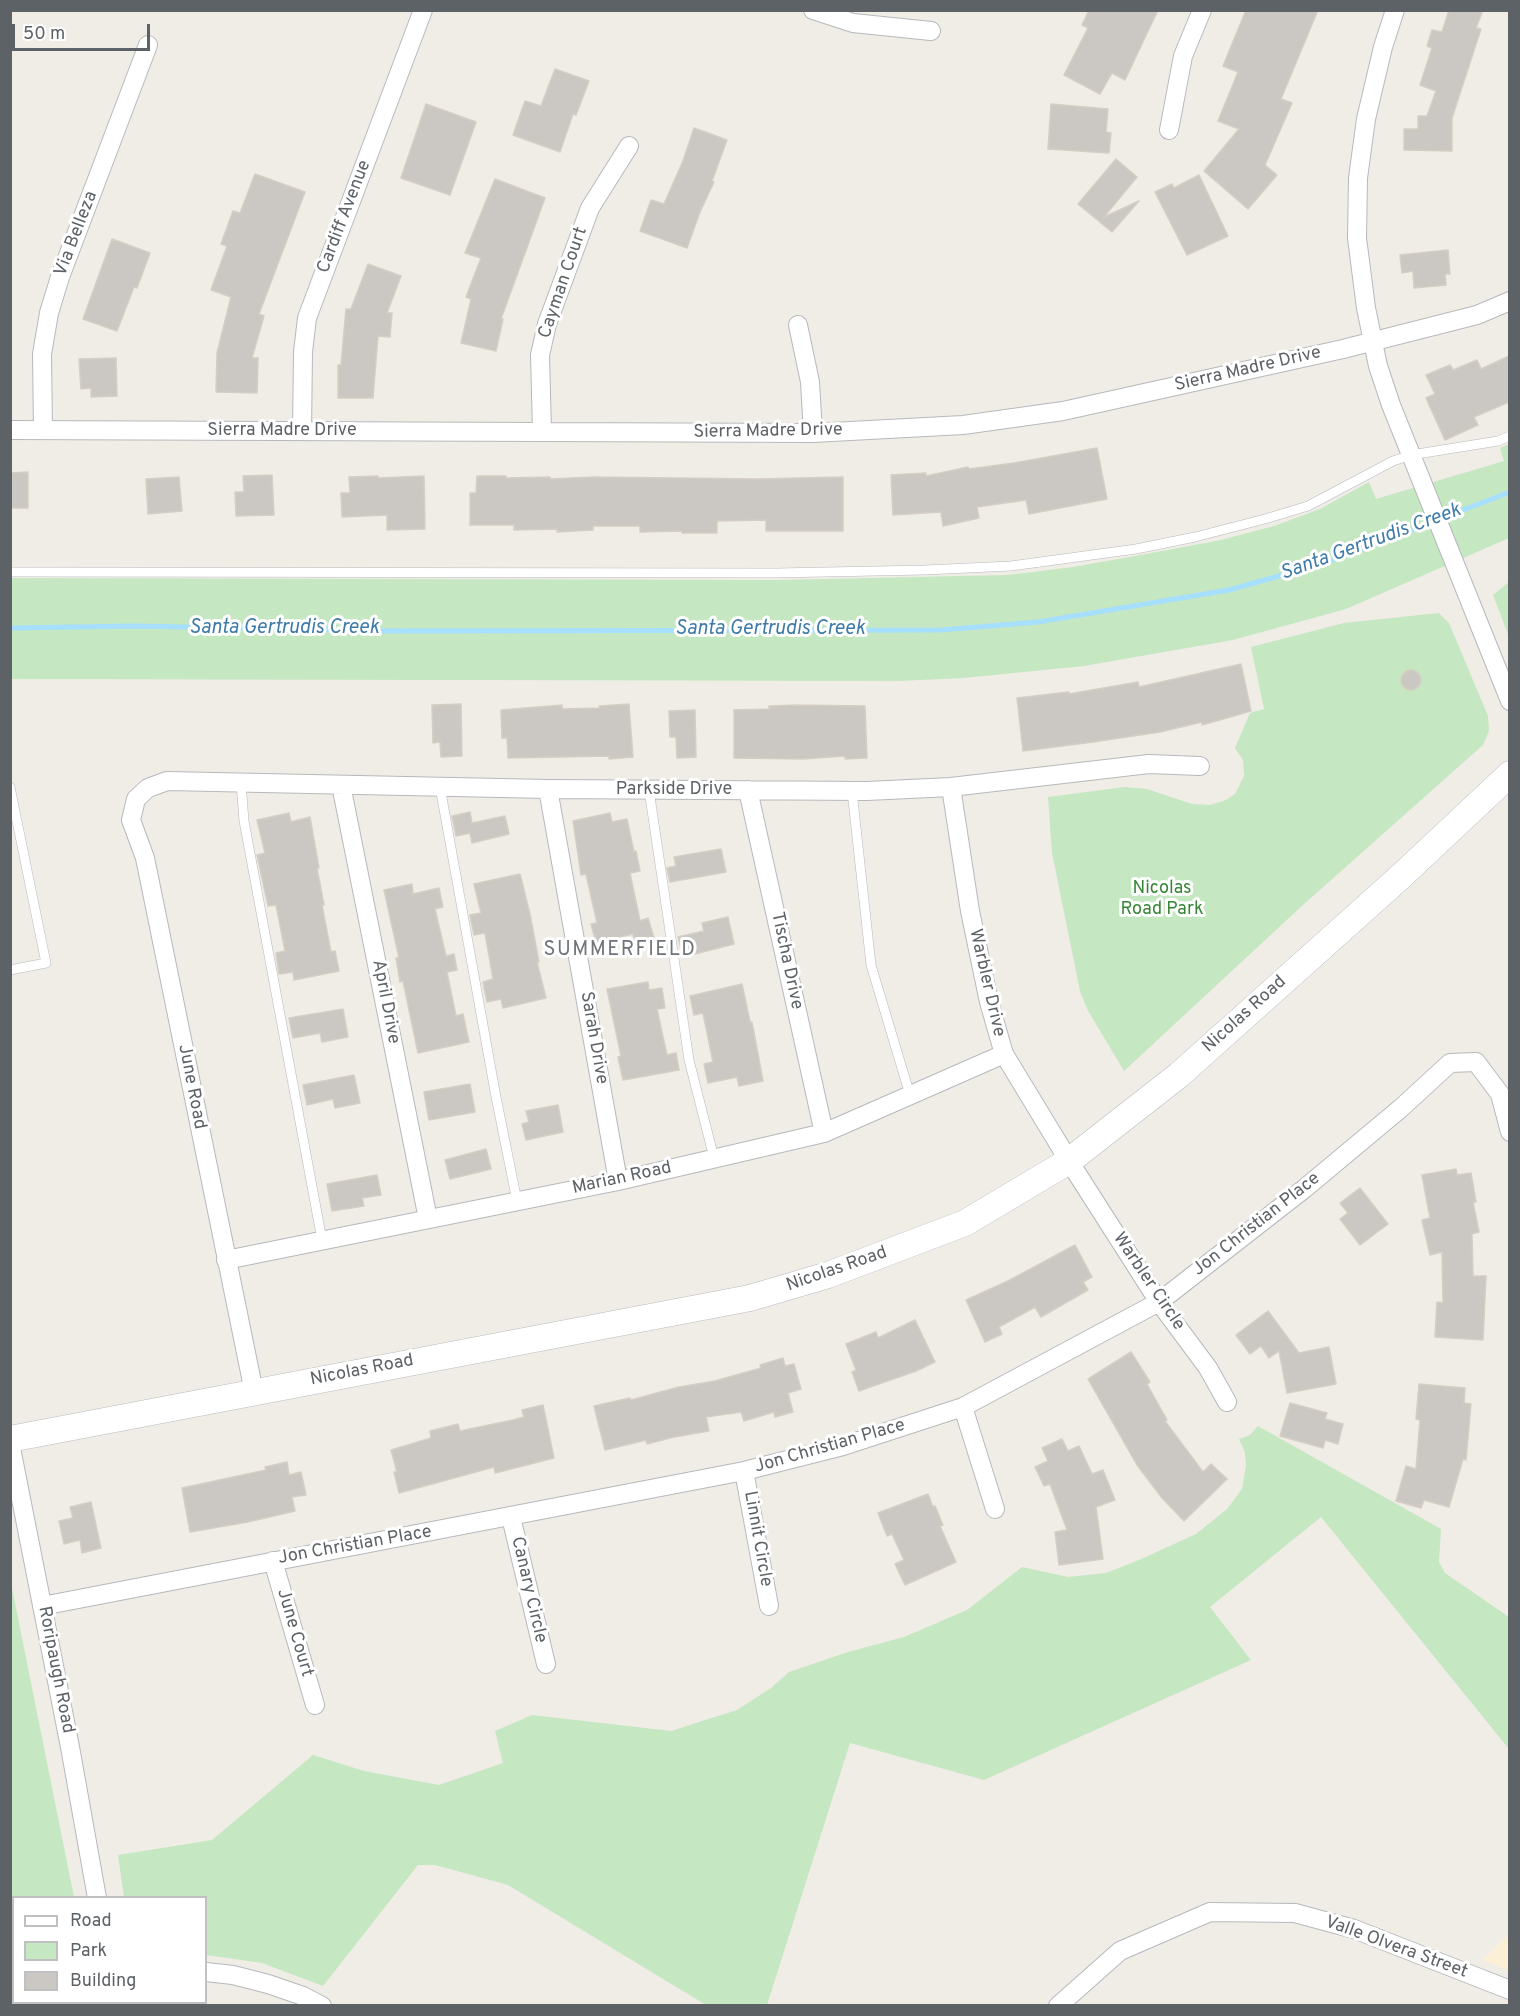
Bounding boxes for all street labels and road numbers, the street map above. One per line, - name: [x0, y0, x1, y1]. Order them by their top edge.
- street label: Cardiff Avenue: [314, 158, 376, 276]
- street label: Via Belleza: [51, 189, 103, 279]
- street label: Cayman Court: [535, 225, 593, 341]
- street label: Sierra Madre Drive: [1173, 343, 1323, 397]
- street label: Sierra Madre Drive: [207, 420, 357, 442]
- street label: Sierra Madre Drive: [693, 420, 843, 444]
- street label: Parkside Drive: [616, 779, 732, 801]
- street label: Tischa Drive: [765, 910, 807, 1012]
- street label: Warbler Drive: [963, 927, 1009, 1039]
- street label: April Drive: [366, 958, 404, 1046]
- street label: Nicolas Road: [1199, 972, 1291, 1058]
- street label: Sarah Drive: [574, 990, 612, 1086]
- street label: June Road: [172, 1043, 210, 1131]
- street label: Marian Road: [570, 1158, 674, 1200]
- street label: Jon Christian Place: [1189, 1169, 1325, 1281]
- street label: Warbler Circle: [1107, 1229, 1189, 1335]
- street label: Nicolas Road: [784, 1243, 890, 1297]
- street label: Nicolas Road: [308, 1350, 416, 1392]
- street label: Jon Christian Place: [752, 1415, 908, 1479]
- street label: Linnit Circle: [738, 1489, 776, 1589]
- street label: Jon Christian Place: [277, 1522, 433, 1570]
- street label: Canary Circle: [505, 1535, 551, 1645]
- street label: June Court: [271, 1587, 317, 1679]
- street label: Roripaugh Road: [32, 1605, 78, 1735]
- street label: Valle Olvera Street: [1322, 1912, 1470, 1984]

